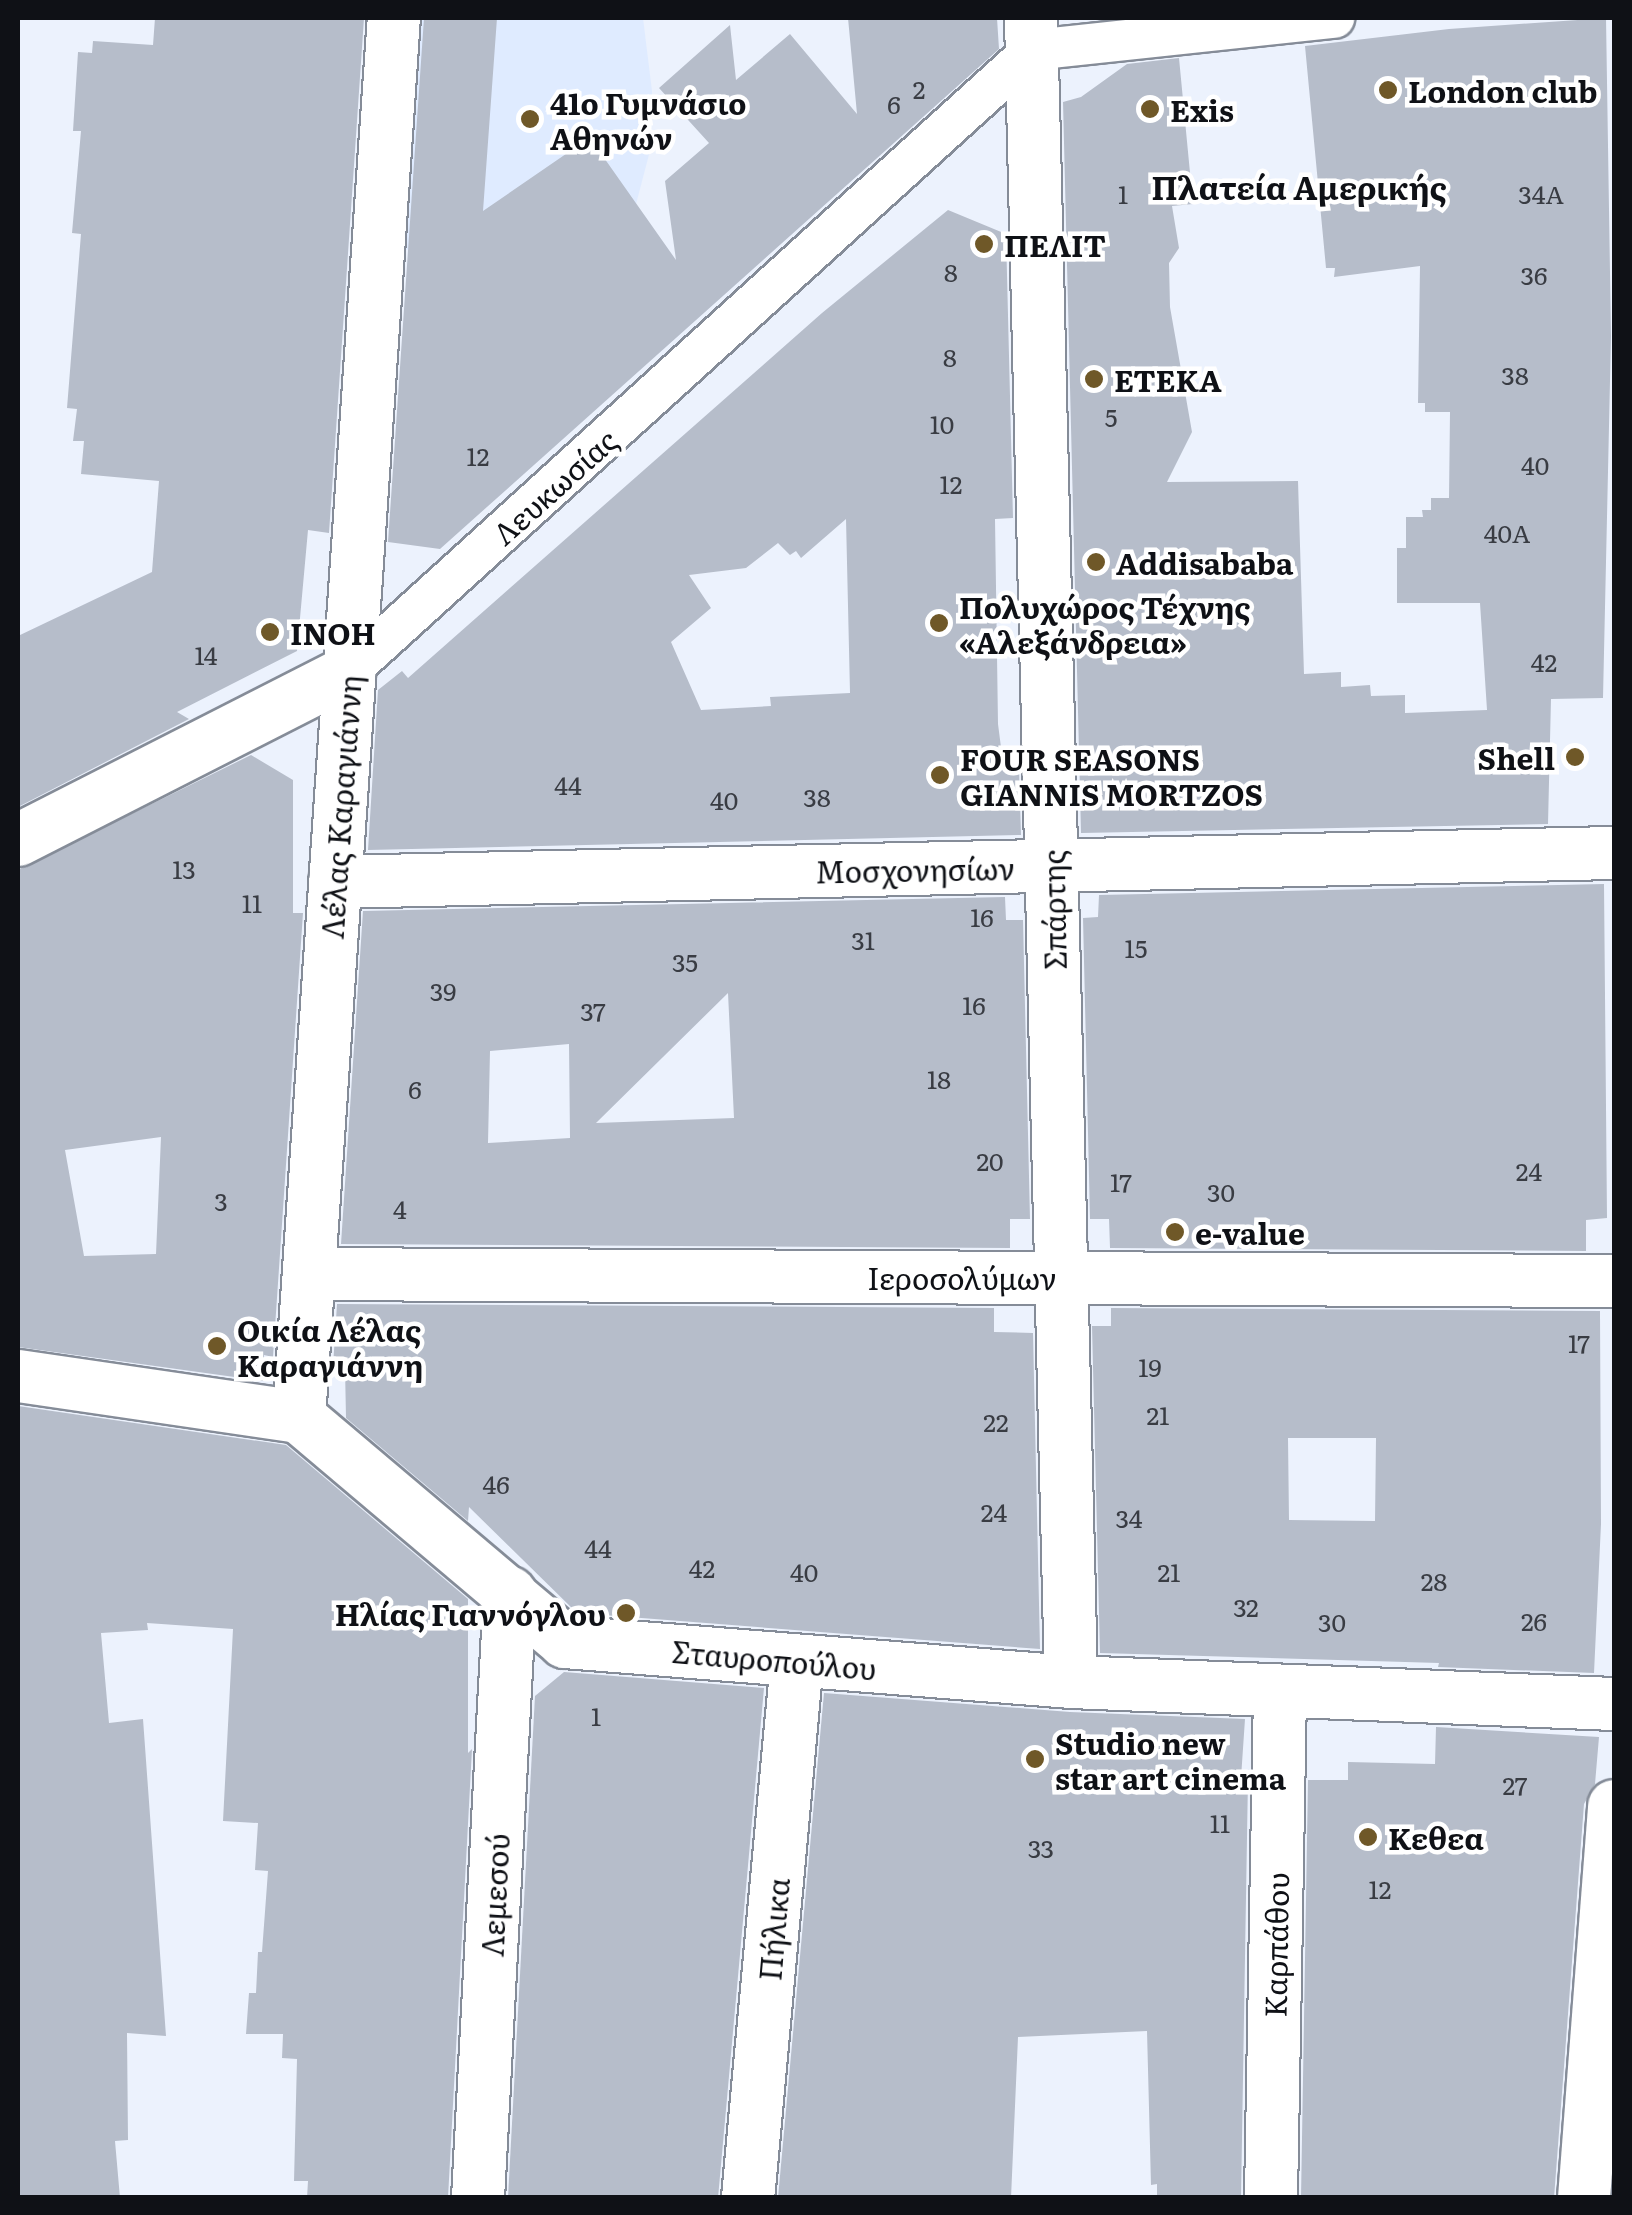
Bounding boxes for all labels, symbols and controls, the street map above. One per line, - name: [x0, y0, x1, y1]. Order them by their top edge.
- place label: London club: [1408, 72, 1597, 108]
- house number: 2: [913, 74, 925, 104]
- marker: London club: [1377, 79, 1399, 101]
- place label: 41ο Γυμνάσιο Αθηνών: [550, 84, 746, 154]
- house number: 6: [887, 89, 901, 119]
- place label: Exis: [1170, 91, 1234, 127]
- marker: Exis: [1139, 98, 1161, 120]
- marker: 41ο Γυμνάσιο Αθηνών: [519, 108, 541, 130]
- district label: Πλατεία Αμερικής: [1151, 167, 1447, 205]
- house number: 1: [1118, 179, 1128, 209]
- house number: 34Α: [1518, 179, 1564, 209]
- place label: ΠΕΛΙΤ: [1004, 226, 1106, 262]
- marker: ΠΕΛΙΤ: [973, 233, 995, 255]
- house number: 8: [944, 257, 958, 287]
- house number: 36: [1521, 260, 1547, 290]
- house number: 8: [943, 342, 957, 372]
- house number: 38: [1501, 360, 1529, 390]
- place label: ΕΤΕΚΑ: [1114, 361, 1222, 397]
- marker: ΕΤΕΚΑ: [1083, 368, 1105, 390]
- house number: 5: [1105, 402, 1117, 432]
- house number: 10: [930, 409, 954, 439]
- street label: Λευκωσίας: [485, 421, 623, 551]
- house number: 12: [467, 441, 489, 471]
- house number: 40: [1521, 450, 1549, 480]
- house number: 12: [940, 469, 962, 499]
- house number: 40Α: [1484, 518, 1530, 548]
- place label: Addisababa: [1116, 544, 1293, 580]
- marker: Addisababa: [1085, 551, 1107, 573]
- place label: Πολυχώρος Τέχνης «Αλεξάνδρεια»: [959, 588, 1250, 658]
- marker: Πολυχώρος Τέχνης «Αλεξάνδρεια»: [928, 612, 950, 634]
- place label: ΙNOH: [290, 614, 376, 650]
- marker: ΙNOH: [259, 621, 281, 643]
- house number: 14: [195, 640, 217, 670]
- house number: 42: [1531, 647, 1557, 677]
- street label: Λέλας Καραγιάννη: [313, 674, 367, 940]
- place label: Shell: [1478, 739, 1555, 775]
- place label: FOUR SEASONS GIANNIS MORTZOS: [960, 740, 1263, 810]
- marker: Shell: [1564, 746, 1586, 768]
- marker: FOUR SEASONS GIANNIS MORTZOS: [929, 764, 951, 786]
- house number: 44: [554, 770, 582, 800]
- house number: 38: [803, 782, 831, 812]
- house number: 40: [710, 785, 738, 815]
- street label: Μοσχονησίων: [815, 849, 1015, 889]
- street label: Σπάρτης: [1034, 849, 1072, 971]
- house number: 13: [172, 854, 196, 884]
- house number: 11: [242, 888, 262, 918]
- house number: 16: [970, 902, 994, 932]
- house number: 31: [851, 925, 875, 955]
- house number: 15: [1125, 933, 1147, 963]
- house number: 35: [672, 947, 698, 977]
- house number: 39: [430, 976, 456, 1006]
- house number: 16: [962, 990, 986, 1020]
- house number: 37: [580, 996, 606, 1026]
- house number: 18: [927, 1064, 951, 1094]
- house number: 6: [408, 1074, 422, 1104]
- house number: 20: [976, 1146, 1004, 1176]
- house number: 24: [1516, 1156, 1542, 1186]
- house number: 17: [1110, 1167, 1132, 1197]
- house number: 30: [1207, 1177, 1235, 1207]
- house number: 3: [214, 1186, 228, 1216]
- house number: 4: [393, 1194, 407, 1224]
- place label: e-value: [1195, 1214, 1305, 1250]
- marker: e-value: [1164, 1221, 1186, 1243]
- street label: Ιεροσολύμων: [867, 1259, 1057, 1295]
- place label: Οικία Λέλας Καραγιάννη: [237, 1311, 423, 1382]
- house number: 17: [1568, 1328, 1590, 1358]
- marker: Οικία Λέλας Καραγιάννη: [206, 1335, 228, 1357]
- house number: 19: [1138, 1352, 1162, 1382]
- house number: 21: [1147, 1400, 1169, 1430]
- house number: 22: [983, 1407, 1009, 1437]
- house number: 46: [482, 1469, 510, 1499]
- house number: 24: [981, 1497, 1007, 1527]
- house number: 34: [1115, 1503, 1143, 1533]
- house number: 44: [584, 1533, 612, 1563]
- house number: 42: [689, 1553, 715, 1583]
- house number: 40: [790, 1557, 818, 1587]
- house number: 21: [1158, 1557, 1180, 1587]
- house number: 28: [1421, 1566, 1447, 1596]
- house number: 32: [1233, 1592, 1259, 1622]
- place label: Ηλίας Γιαννόγλου: [335, 1595, 606, 1631]
- marker: Ηλίας Γιαννόγλου: [615, 1602, 637, 1624]
- house number: 26: [1521, 1606, 1547, 1636]
- house number: 30: [1318, 1607, 1346, 1637]
- street label: Σταυροπούλου: [670, 1632, 878, 1686]
- house number: 1: [591, 1701, 601, 1731]
- place label: Studio new star art cinema: [1055, 1724, 1286, 1794]
- marker: Studio new star art cinema: [1024, 1748, 1046, 1770]
- house number: 27: [1502, 1770, 1528, 1800]
- house number: 11: [1210, 1808, 1230, 1838]
- place label: Κεθεα: [1388, 1819, 1484, 1855]
- marker: Κεθεα: [1357, 1826, 1379, 1848]
- street label: Λεμεσού: [473, 1832, 515, 1958]
- house number: 33: [1028, 1833, 1054, 1863]
- street label: Καρπάθου: [1256, 1872, 1294, 2018]
- house number: 12: [1369, 1874, 1391, 1904]
- street label: Πήλικα: [751, 1876, 795, 1982]

